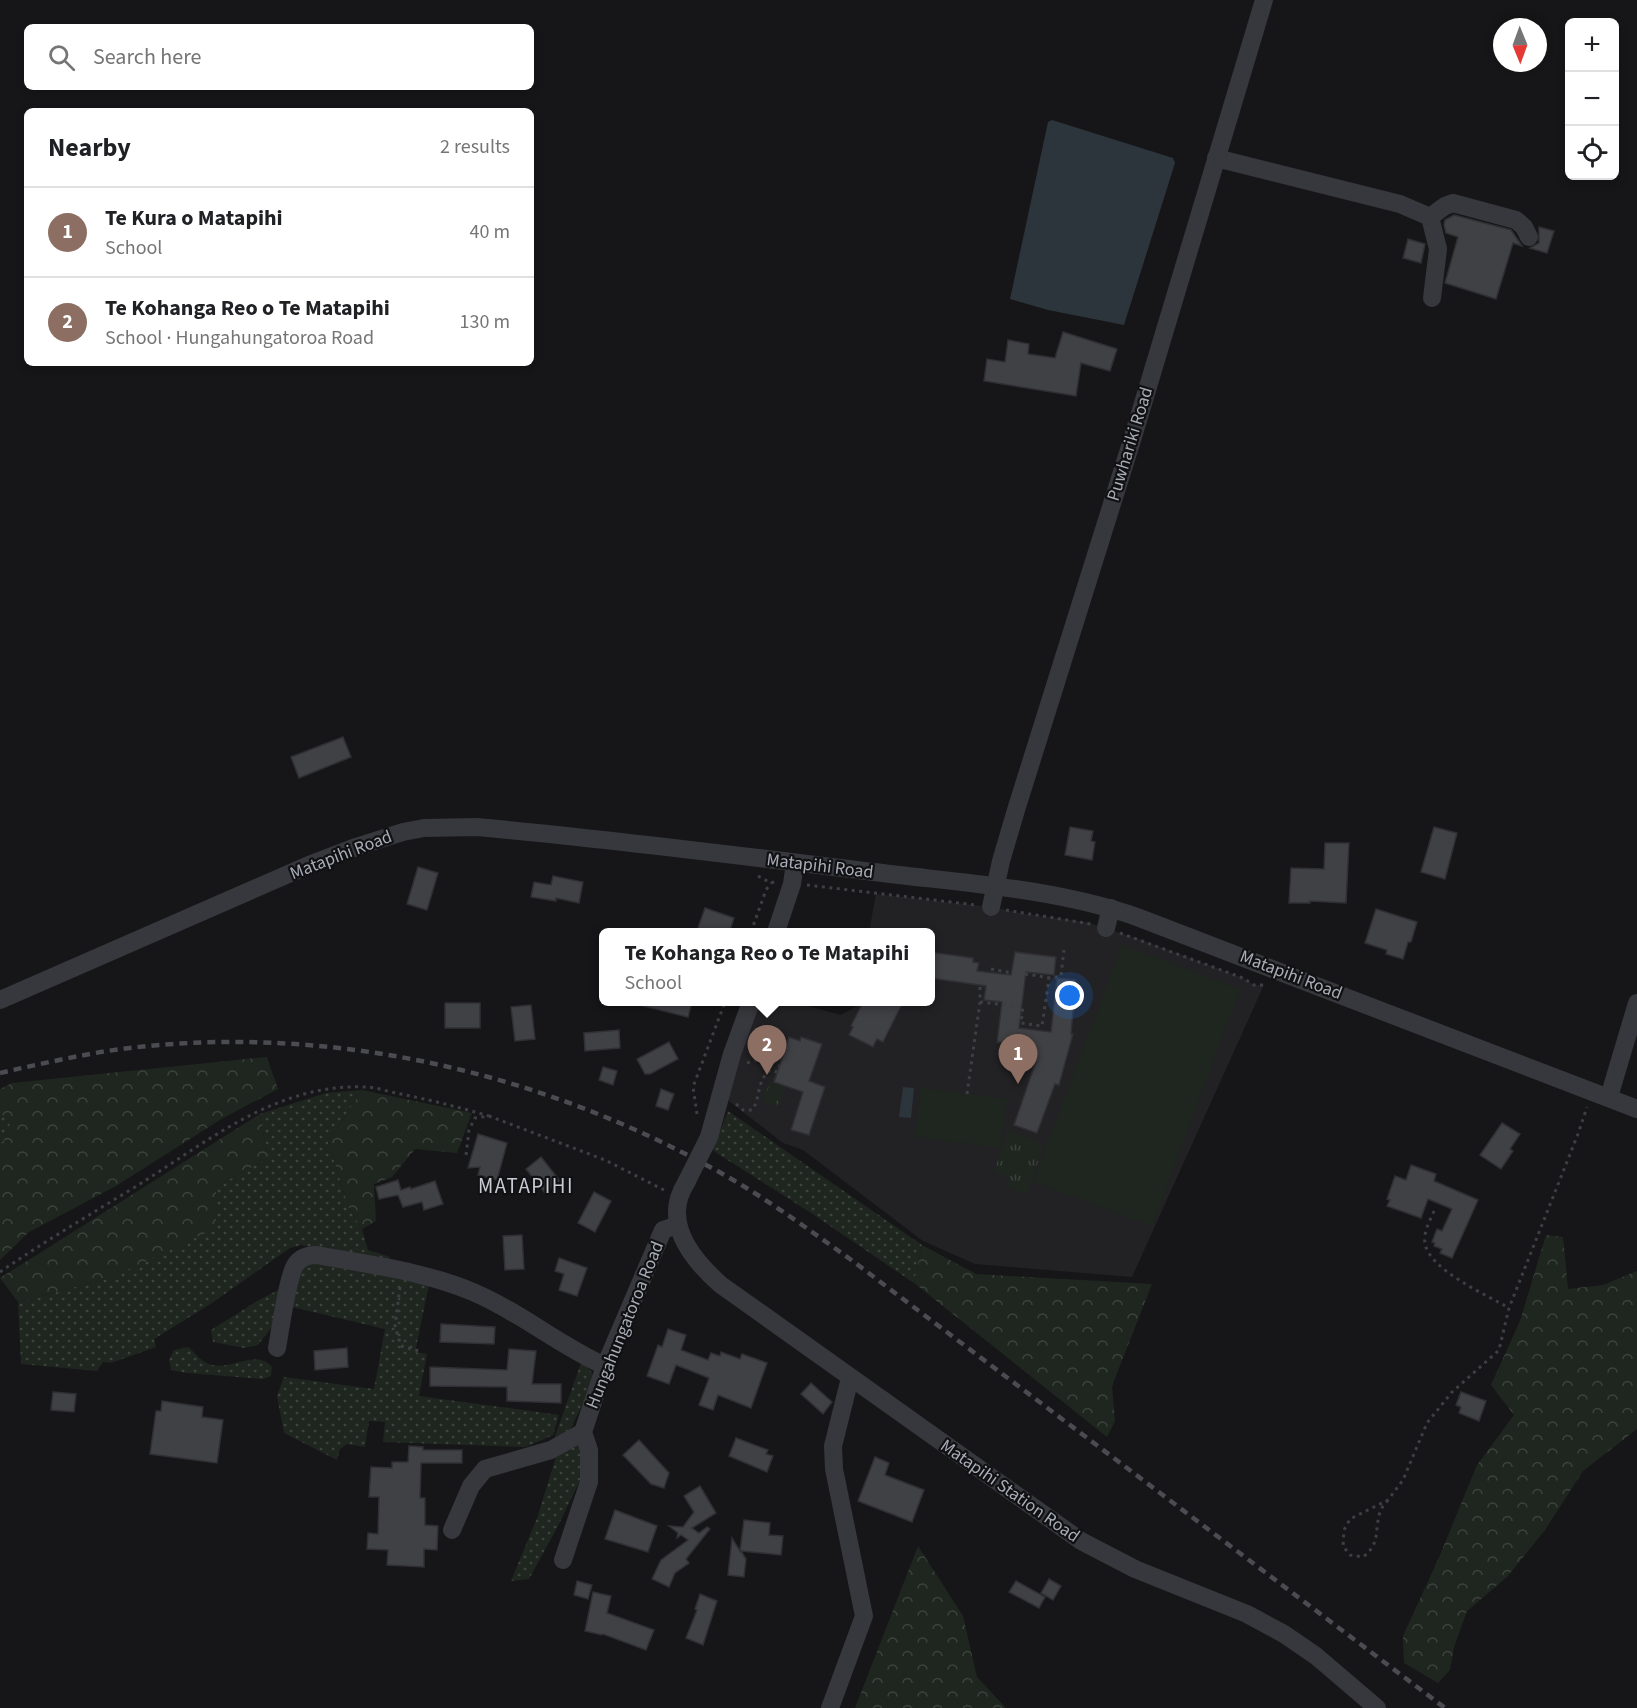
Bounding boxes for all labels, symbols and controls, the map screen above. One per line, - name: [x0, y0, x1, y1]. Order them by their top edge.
- north arrow: [1493, 18, 1547, 72]
- map controls: [1565, 18, 1619, 180]
- button: +: [1565, 18, 1619, 72]
- search box: [24, 24, 534, 90]
- icon: search: [45, 41, 78, 74]
- text: Search here: [93, 41, 201, 73]
- button: −: [1565, 72, 1619, 126]
- button: locate: [1565, 126, 1619, 180]
- text: Nearby: [48, 129, 131, 166]
- text: 2 results: [440, 133, 510, 161]
- text: Te Kura o Matapihi: [105, 202, 283, 234]
- text: 1: [62, 218, 73, 246]
- text: 40 m: [470, 218, 510, 246]
- text: School: [105, 234, 162, 262]
- text: Te Kohanga Reo o Te Matapihi: [105, 292, 390, 324]
- text: 2: [62, 308, 73, 336]
- text: 130 m: [460, 308, 510, 336]
- text: School · Hungahungatoroa Road: [105, 324, 374, 352]
- street label: Puwhariki Road: [1101, 384, 1159, 504]
- street label: Matapihi Road: [286, 824, 396, 886]
- street label: Matapihi Road: [765, 847, 875, 885]
- popup: [599, 928, 935, 1006]
- text: Te Kohanga Reo o Te Matapihi: [625, 937, 909, 969]
- street label: Matapihi Road: [1236, 944, 1346, 1006]
- text: School: [625, 969, 682, 997]
- your location: [1055, 981, 1084, 1010]
- pin: 2: [748, 1026, 786, 1075]
- pin: 1: [998, 1034, 1038, 1084]
- district label: MATAPIHI: [478, 1171, 574, 1201]
- street label: Hungahungatoroa Road: [580, 1237, 670, 1413]
- street label: Matapihi Station Road: [935, 1433, 1085, 1549]

